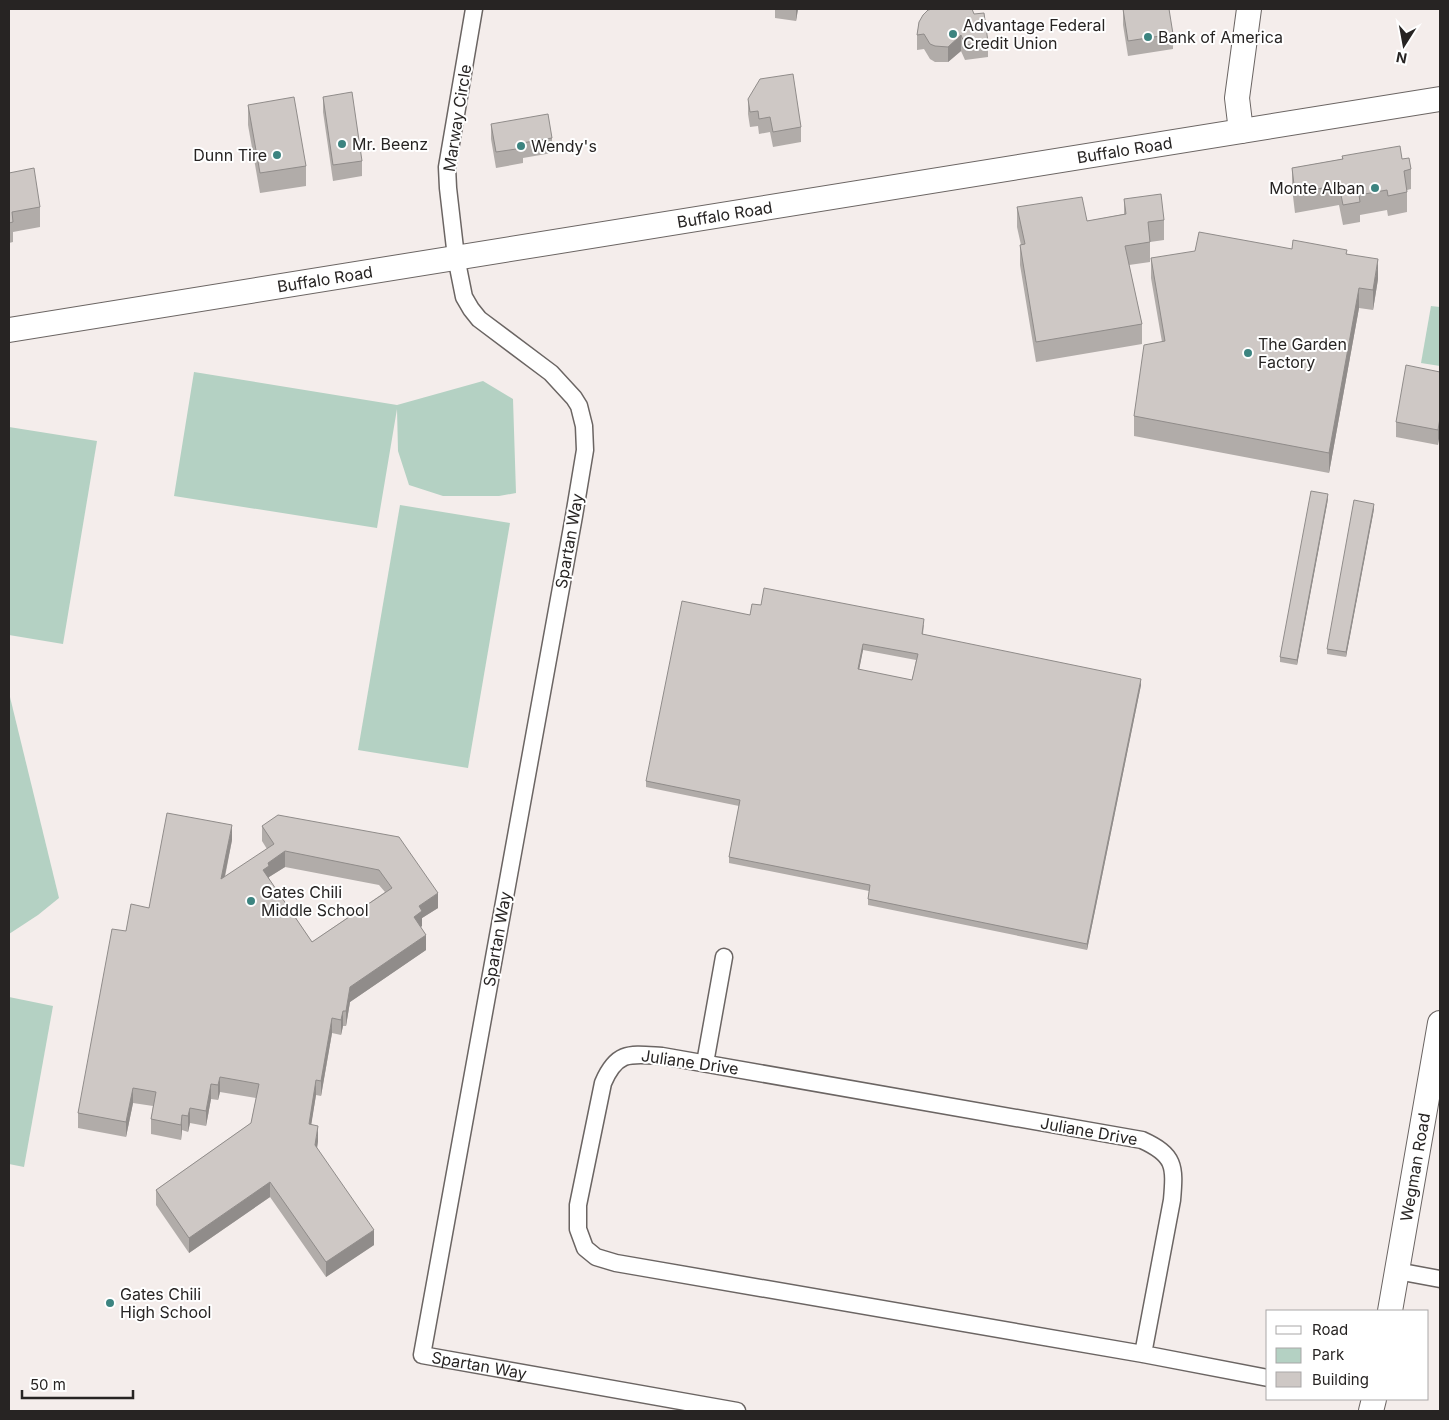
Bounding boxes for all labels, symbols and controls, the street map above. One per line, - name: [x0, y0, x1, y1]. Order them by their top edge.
- place label: Advantage Federal Credit Union: [963, 15, 1105, 53]
- north arrow: [1379, 20, 1429, 70]
- place label: Bank of America: [1158, 27, 1283, 47]
- marker: Advantage Federal Credit Union: [947, 28, 959, 40]
- marker: Bank of America: [1142, 31, 1154, 43]
- text: N: [1395, 49, 1408, 68]
- street label: Marway Circle: [439, 63, 475, 173]
- street label: Buffalo Road: [1075, 132, 1174, 167]
- place label: Mr. Beenz: [352, 134, 428, 154]
- place label: Wendy's: [531, 136, 597, 156]
- marker: Mr. Beenz: [336, 138, 348, 150]
- marker: Wendy's: [515, 140, 527, 152]
- place label: Dunn Tire: [193, 145, 267, 165]
- marker: Dunn Tire: [271, 149, 283, 161]
- place label: Monte Alban: [1269, 178, 1365, 198]
- marker: Monte Alban: [1369, 182, 1381, 194]
- street label: Buffalo Road: [676, 197, 774, 232]
- street label: Buffalo Road: [276, 261, 374, 297]
- place label: The Garden Factory: [1258, 334, 1347, 372]
- marker: The Garden Factory: [1242, 347, 1254, 359]
- street label: Spartan Way: [551, 492, 587, 590]
- place label: Gates Chili Middle School: [261, 882, 369, 920]
- street label: Spartan Way: [479, 890, 515, 988]
- marker: Gates Chili Middle School: [245, 895, 257, 907]
- street label: Juliane Drive: [640, 1045, 740, 1079]
- street label: Wegman Road: [1396, 1111, 1434, 1223]
- street label: Juliane Drive: [1039, 1113, 1139, 1149]
- place label: Gates Chili High School: [120, 1284, 211, 1322]
- marker: Gates Chili High School: [104, 1297, 116, 1309]
- legend: [1266, 1310, 1429, 1400]
- text: Road: [1312, 1320, 1348, 1339]
- text: Park: [1312, 1345, 1345, 1364]
- street label: Spartan Way: [430, 1347, 528, 1383]
- scale bar: [22, 1368, 134, 1400]
- text: Building: [1312, 1370, 1369, 1389]
- text: 50 m: [30, 1375, 66, 1394]

